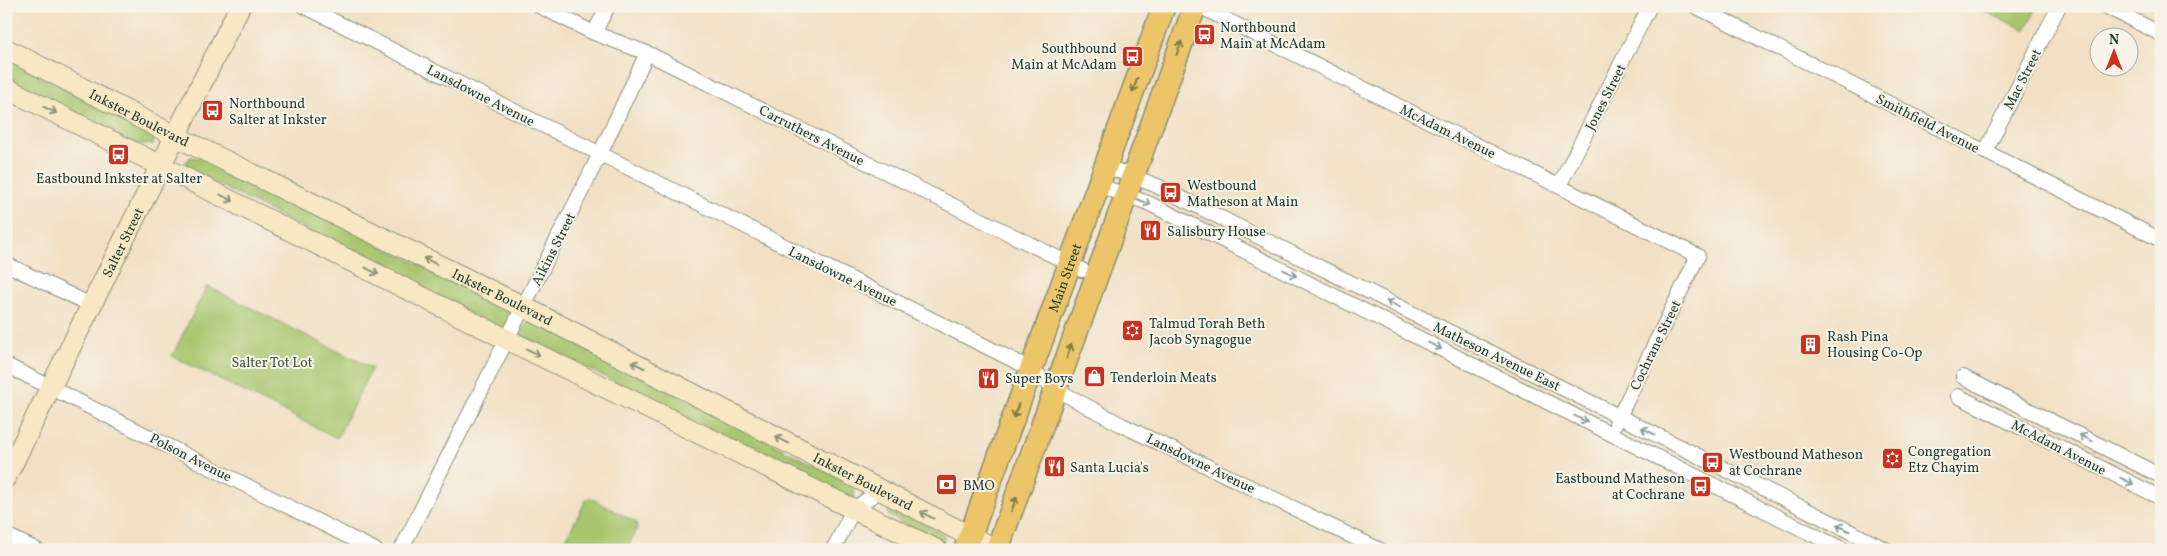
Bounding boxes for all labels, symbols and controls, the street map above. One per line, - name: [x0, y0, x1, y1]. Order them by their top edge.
- place label: Northbound Main at McAdam: [1220, 19, 1326, 54]
- bus stop icon: Northbound Main at McAdam: [1192, 23, 1216, 47]
- north arrow: [2090, 28, 2140, 78]
- text: N: [2109, 31, 2119, 50]
- place label: Southbound Main at McAdam: [1011, 40, 1117, 75]
- one-way arrow: [1175, 41, 1184, 56]
- bus stop icon: Southbound Main at McAdam: [1121, 44, 1145, 68]
- street label: Mac Street: [2000, 46, 2047, 113]
- street label: Lansdowne Avenue: [423, 61, 538, 132]
- street label: Jones Street: [1581, 61, 1631, 134]
- one-way arrow: [1130, 77, 1139, 92]
- street label: Inkster Boulevard: [85, 85, 192, 152]
- street label: Smithfield Avenue: [1872, 90, 1983, 159]
- place label: Northbound Salter at Inkster: [229, 95, 327, 130]
- bus stop icon: Northbound Salter at Inkster: [201, 99, 225, 123]
- street label: McAdam Avenue: [1396, 101, 1499, 164]
- street label: Carruthers Avenue: [755, 102, 868, 171]
- one-way arrow: [42, 106, 57, 115]
- bus stop icon: Eastbound Inkster at Salter: [107, 143, 131, 167]
- place label: Eastbound Inkster at Salter: [36, 170, 202, 189]
- place label: Westbound Matheson at Main: [1187, 177, 1298, 212]
- bus stop icon: Westbound Matheson at Main: [1159, 181, 1183, 205]
- one-way arrow: [219, 193, 234, 203]
- one-way arrow: [1136, 198, 1151, 207]
- street label: Salter Street: [99, 205, 149, 281]
- street label: Aikins Street: [528, 210, 581, 290]
- restaurant icon: Salisbury House: [1139, 219, 1163, 243]
- place label: Salisbury House: [1167, 223, 1266, 242]
- street label: Main Street: [1045, 241, 1087, 315]
- street label: Lansdowne Avenue: [785, 243, 900, 312]
- one-way arrow: [423, 255, 438, 265]
- street label: Inkster Boulevard: [448, 265, 556, 331]
- one-way arrow: [364, 267, 379, 276]
- one-way arrow: [1282, 269, 1297, 279]
- street label: Cochrane Street: [1626, 297, 1686, 394]
- one-way arrow: [1386, 298, 1401, 308]
- place label: Talmud Torah Beth Jacob Synagogue: [1149, 315, 1265, 350]
- street label: Matheson Avenue East: [1430, 318, 1563, 396]
- synagogue icon: Talmud Torah Beth Jacob Synagogue: [1121, 319, 1145, 343]
- place label: Rash Pina Housing Co-Op: [1827, 328, 1922, 363]
- building icon: Rash Pina Housing Co-Op: [1799, 332, 1823, 356]
- one-way arrow: [1427, 342, 1442, 351]
- one-way arrow: [1065, 344, 1074, 360]
- one-way arrow: [525, 347, 540, 357]
- park label: Salter Tot Lot: [231, 354, 313, 373]
- one-way arrow: [631, 360, 646, 369]
- shop icon: Tenderloin Meats: [1082, 365, 1106, 389]
- restaurant icon: Super Boys: [977, 366, 1001, 390]
- place label: Tenderloin Meats: [1110, 369, 1217, 388]
- place label: Super Boys: [1005, 370, 1074, 389]
- one-way arrow: [1011, 403, 1020, 419]
- one-way arrow: [1573, 414, 1588, 424]
- street label: McAdam Avenue: [2007, 416, 2109, 481]
- one-way arrow: [1641, 426, 1656, 435]
- street label: Polson Avenue: [146, 429, 235, 487]
- street label: Lansdowne Avenue: [1143, 430, 1258, 499]
- one-way arrow: [2079, 433, 2094, 443]
- one-way arrow: [775, 435, 790, 445]
- place label: Congregation Etz Chayim: [1908, 443, 1991, 478]
- place label: Westbound Matheson at Cochrane: [1729, 446, 1863, 481]
- synagogue icon: Congregation Etz Chayim: [1880, 447, 1904, 471]
- street label: Inkster Boulevard: [809, 449, 916, 516]
- bus stop icon: Westbound Matheson at Cochrane: [1701, 450, 1725, 474]
- restaurant icon: Santa Lucia's: [1042, 455, 1066, 479]
- place label: Santa Lucia's: [1070, 459, 1149, 478]
- place label: Eastbound Matheson at Cochrane: [1555, 470, 1685, 505]
- bank icon: BMO: [935, 473, 959, 497]
- bus stop icon: Eastbound Matheson at Cochrane: [1689, 474, 1713, 498]
- place label: BMO: [963, 477, 995, 496]
- one-way arrow: [2119, 477, 2134, 486]
- one-way arrow: [1010, 497, 1019, 512]
- one-way arrow: [920, 509, 934, 519]
- one-way arrow: [1836, 523, 1851, 533]

